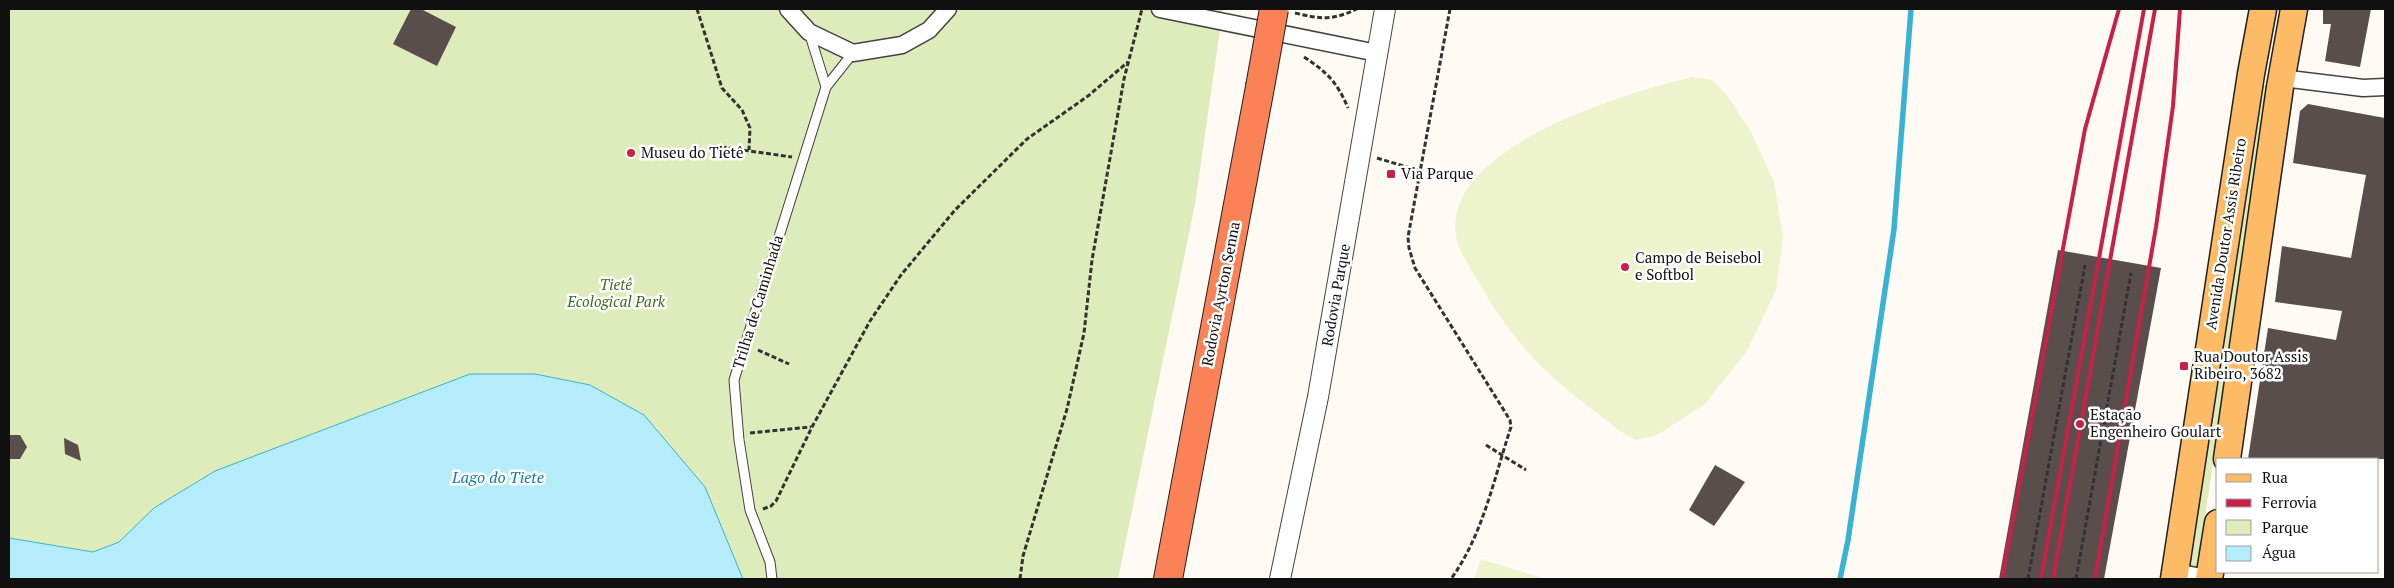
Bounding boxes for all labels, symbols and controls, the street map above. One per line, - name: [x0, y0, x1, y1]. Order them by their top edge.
- street label: Avenida Doutor Assis Ribeiro: [2200, 137, 2250, 331]
- place label: Museu do Tietê: [641, 142, 744, 162]
- marker: Museu do Tietê: [625, 147, 637, 159]
- place label: Via Parque: [1401, 163, 1474, 183]
- marker: Via Parque: [1385, 168, 1397, 180]
- street label: Rodovia Ayrton Senna: [1196, 219, 1244, 368]
- street label: Trilha de Caminhada: [727, 232, 787, 371]
- street label: Rodovia Parque: [1316, 242, 1354, 348]
- place label: Campo de Beisebol e Softbol: [1635, 247, 1761, 284]
- marker: Campo de Beisebol e Softbol: [1619, 261, 1631, 273]
- park label: Tietê Ecological Park: [566, 274, 666, 311]
- place label: Rua Doutor Assis Ribeiro, 3682: [2194, 346, 2308, 383]
- marker: Rua Doutor Assis Ribeiro, 3682: [2178, 360, 2190, 372]
- place label: Estação Engenheiro Goulart: [2090, 404, 2222, 441]
- marker: Estação Engenheiro Goulart: [2074, 418, 2086, 430]
- legend: [2216, 458, 2379, 573]
- water label: Lago do Tiete: [451, 466, 544, 488]
- text: Rua: [2262, 467, 2288, 487]
- text: Ferrovia: [2262, 492, 2317, 512]
- text: Parque: [2262, 517, 2309, 537]
- text: Água: [2262, 542, 2296, 562]

